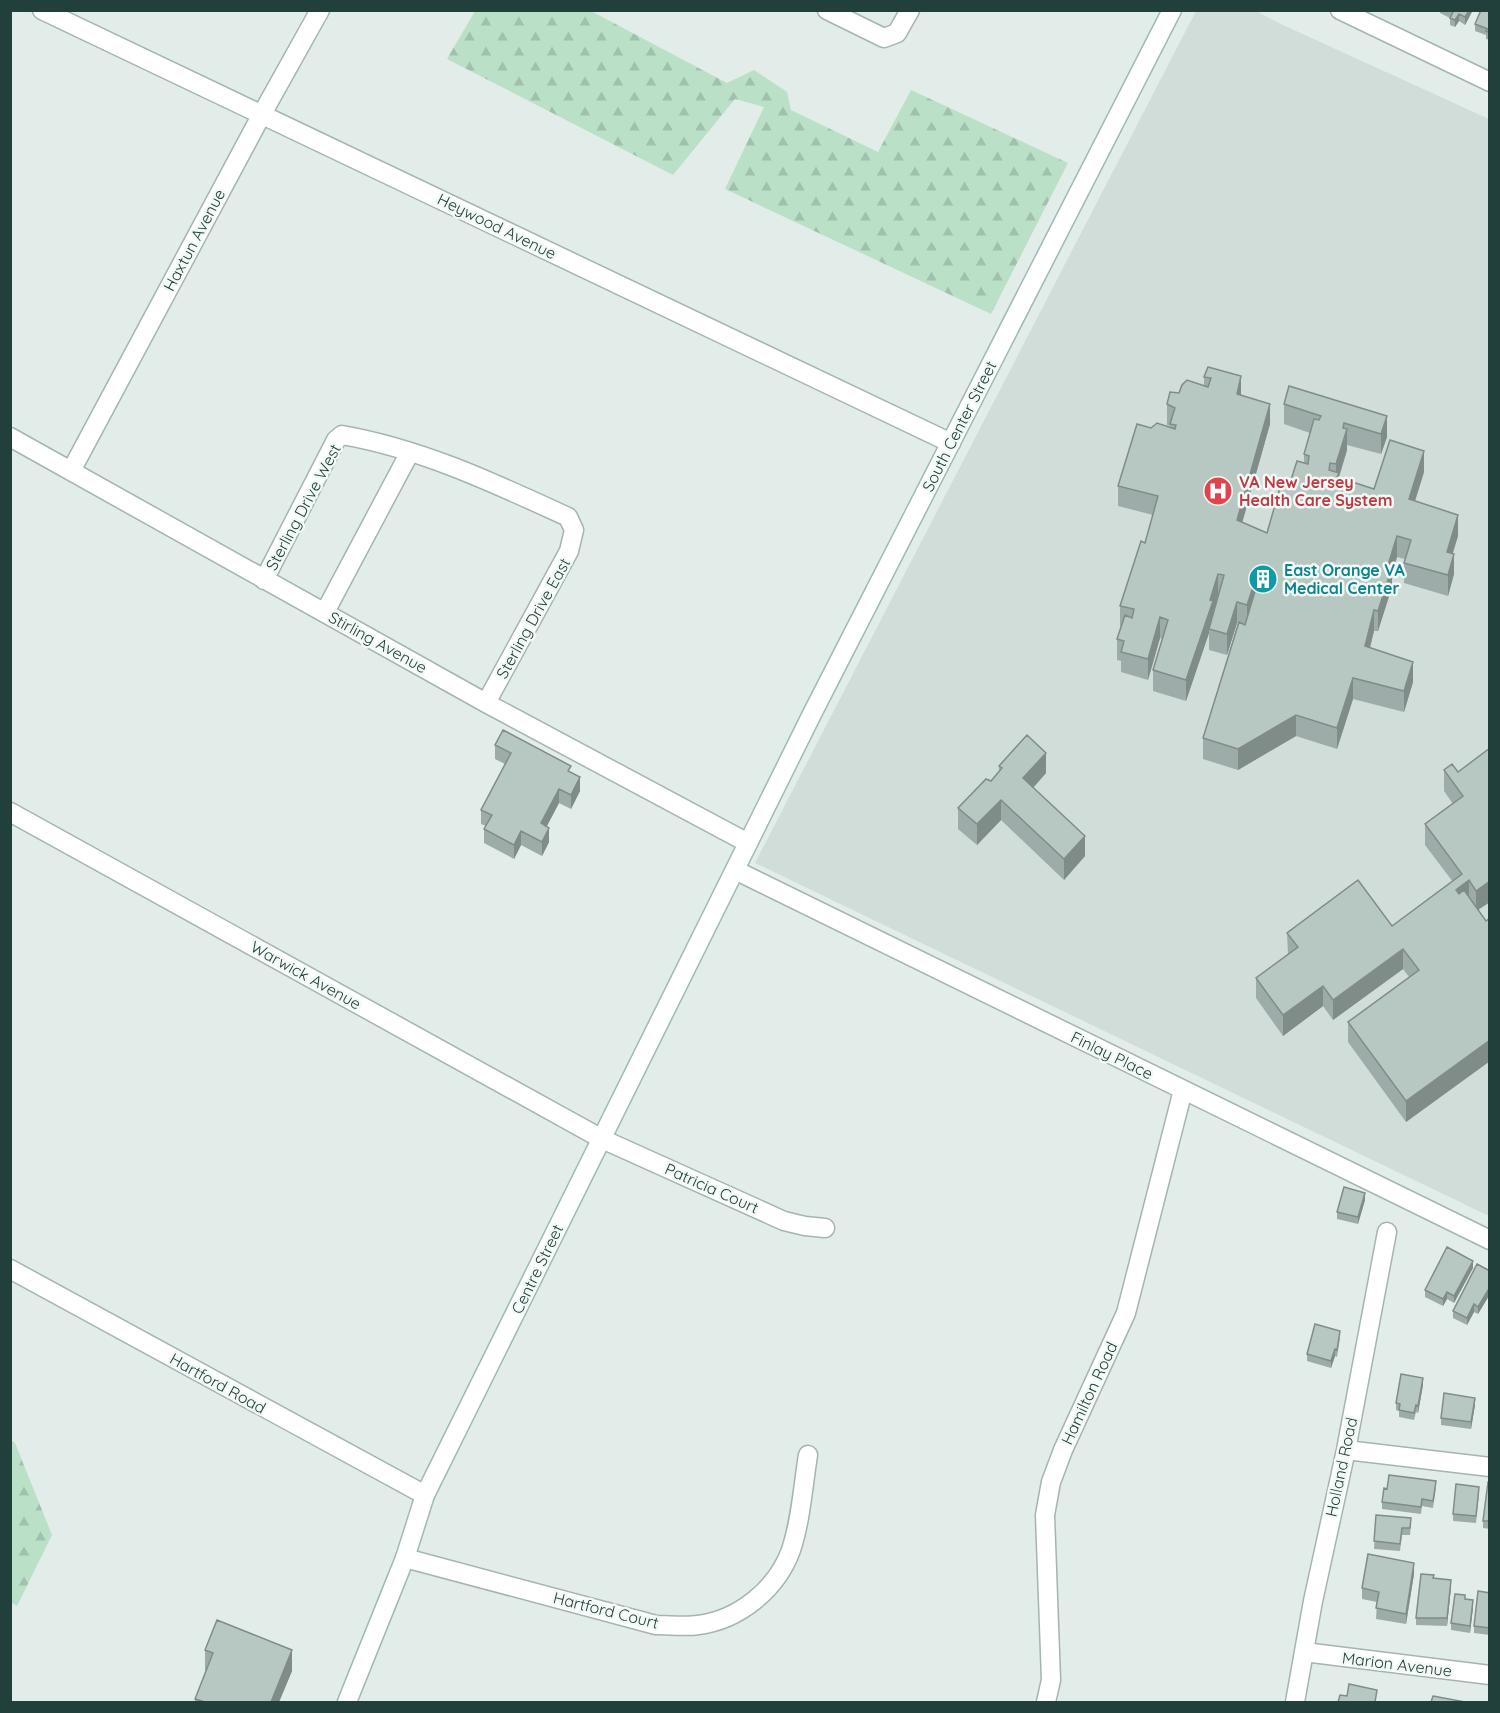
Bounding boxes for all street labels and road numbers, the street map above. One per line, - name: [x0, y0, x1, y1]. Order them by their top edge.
- street label: Haxtun Avenue: [159, 186, 229, 294]
- street label: Heywood Avenue: [434, 189, 560, 263]
- street label: South Center Street: [917, 357, 1001, 495]
- street label: Sterling Drive West: [261, 440, 345, 574]
- street label: Sterling Drive East: [492, 554, 574, 682]
- street label: Stirling Avenue: [325, 607, 431, 677]
- street label: Warwick Avenue: [247, 936, 365, 1014]
- street label: Finlay Place: [1068, 1027, 1156, 1083]
- street label: Patricia Court: [662, 1158, 762, 1218]
- street label: Centre Street: [507, 1221, 567, 1317]
- street label: Hamilton Road: [1056, 1338, 1122, 1448]
- street label: Hartford Road: [166, 1348, 270, 1418]
- street label: Holland Road: [1321, 1415, 1361, 1519]
- street label: Hartford Court: [551, 1587, 661, 1633]
- street label: Marion Avenue: [1341, 1647, 1453, 1681]

